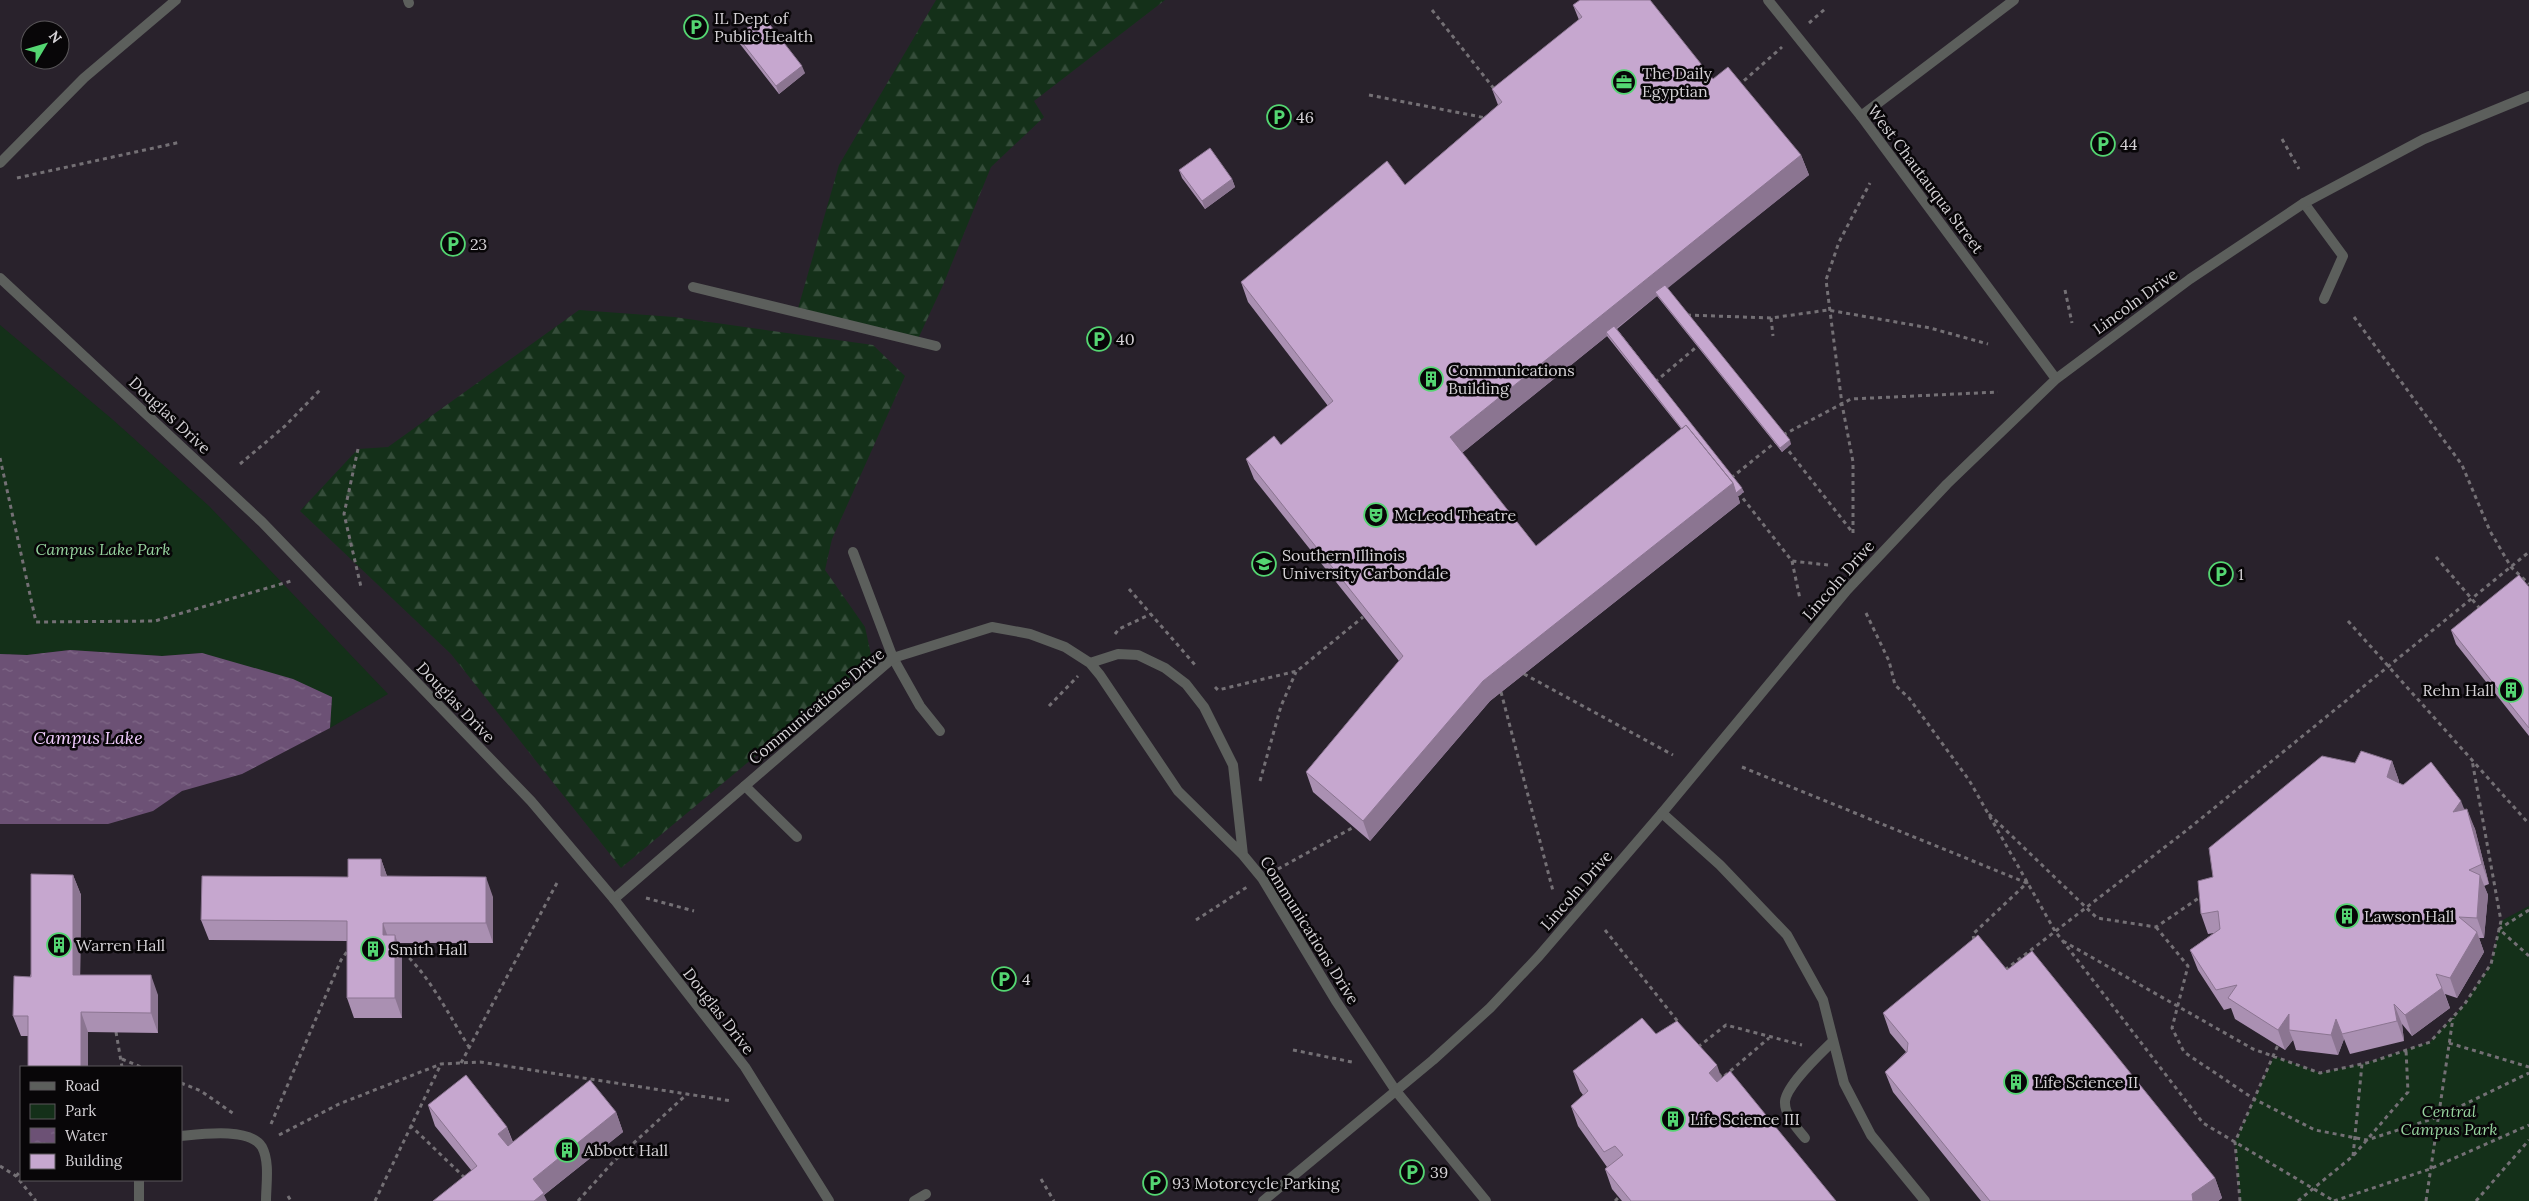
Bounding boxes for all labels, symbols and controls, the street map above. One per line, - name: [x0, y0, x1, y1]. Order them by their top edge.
- place label: IL Dept of Public Health: [714, 8, 814, 46]
- parking icon: IL Dept of Public Health: [683, 14, 709, 40]
- north arrow: [20, 20, 70, 70]
- text: N: [45, 27, 66, 47]
- place label: The Daily Egyptian: [1642, 63, 1713, 101]
- office icon: The Daily Egyptian: [1611, 69, 1637, 95]
- street label: West Chautauqua Street: [1864, 101, 1989, 258]
- parking icon: 46: [1266, 104, 1292, 130]
- place label: 46: [1296, 107, 1314, 127]
- parking icon: 44: [2090, 131, 2116, 157]
- place label: 44: [2120, 134, 2138, 154]
- parking icon: 23: [440, 231, 466, 257]
- place label: 23: [470, 234, 487, 254]
- street label: Lincoln Drive: [2089, 263, 2181, 338]
- parking icon: 40: [1086, 326, 1112, 352]
- place label: 40: [1116, 329, 1135, 349]
- place label: Communications Building: [1448, 360, 1575, 398]
- building icon: Communications Building: [1418, 366, 1444, 392]
- street label: Douglas Drive: [125, 372, 215, 458]
- theatre icon: McLeod Theatre: [1363, 502, 1389, 528]
- place label: McLeod Theatre: [1394, 505, 1516, 525]
- street label: Lincoln Drive: [1798, 536, 1878, 624]
- park label: Campus Lake Park: [35, 539, 171, 559]
- place label: Southern Illinois University Carbondale: [1282, 545, 1449, 583]
- school or university icon: Southern Illinois University Carbondale: [1251, 551, 1277, 577]
- parking icon: 1: [2208, 561, 2234, 587]
- place label: 1: [2238, 564, 2244, 584]
- street label: Communications Drive: [744, 643, 888, 769]
- street label: Douglas Drive: [413, 658, 500, 747]
- building icon: Rehn Hall: [2498, 677, 2524, 703]
- place label: Rehn Hall: [2423, 680, 2494, 700]
- water label: Campus Lake: [33, 726, 143, 749]
- street label: Lincoln Drive: [1536, 846, 1616, 934]
- street label: Communications Drive: [1256, 852, 1364, 1008]
- building icon: Lawson Hall: [2334, 903, 2360, 929]
- place label: Lawson Hall: [2364, 906, 2454, 926]
- building icon: Warren Hall: [46, 932, 72, 958]
- place label: Warren Hall: [76, 935, 165, 955]
- building icon: Smith Hall: [360, 936, 386, 962]
- place label: Smith Hall: [390, 939, 467, 959]
- street label: Douglas Drive: [679, 964, 759, 1059]
- parking icon: 4: [991, 966, 1017, 992]
- place label: 4: [1022, 969, 1031, 989]
- legend: [20, 1066, 182, 1181]
- building icon: Life Science II: [2003, 1069, 2029, 1095]
- place label: Life Science II: [2034, 1072, 2138, 1092]
- text: Road: [65, 1076, 100, 1095]
- text: Park: [65, 1101, 96, 1120]
- park label: Central Campus Park: [2401, 1101, 2498, 1139]
- building icon: Life Science III: [1660, 1106, 1686, 1132]
- place label: Life Science III: [1690, 1109, 1800, 1129]
- text: Water: [65, 1126, 108, 1145]
- building icon: Abbott Hall: [554, 1137, 580, 1163]
- place label: Abbott Hall: [583, 1140, 668, 1160]
- text: Building: [65, 1151, 123, 1170]
- parking icon: 39: [1399, 1159, 1425, 1185]
- place label: 39: [1430, 1162, 1448, 1182]
- parking icon: 93 Motorcycle Parking: [1142, 1170, 1168, 1196]
- place label: 93 Motorcycle Parking: [1172, 1173, 1341, 1193]

